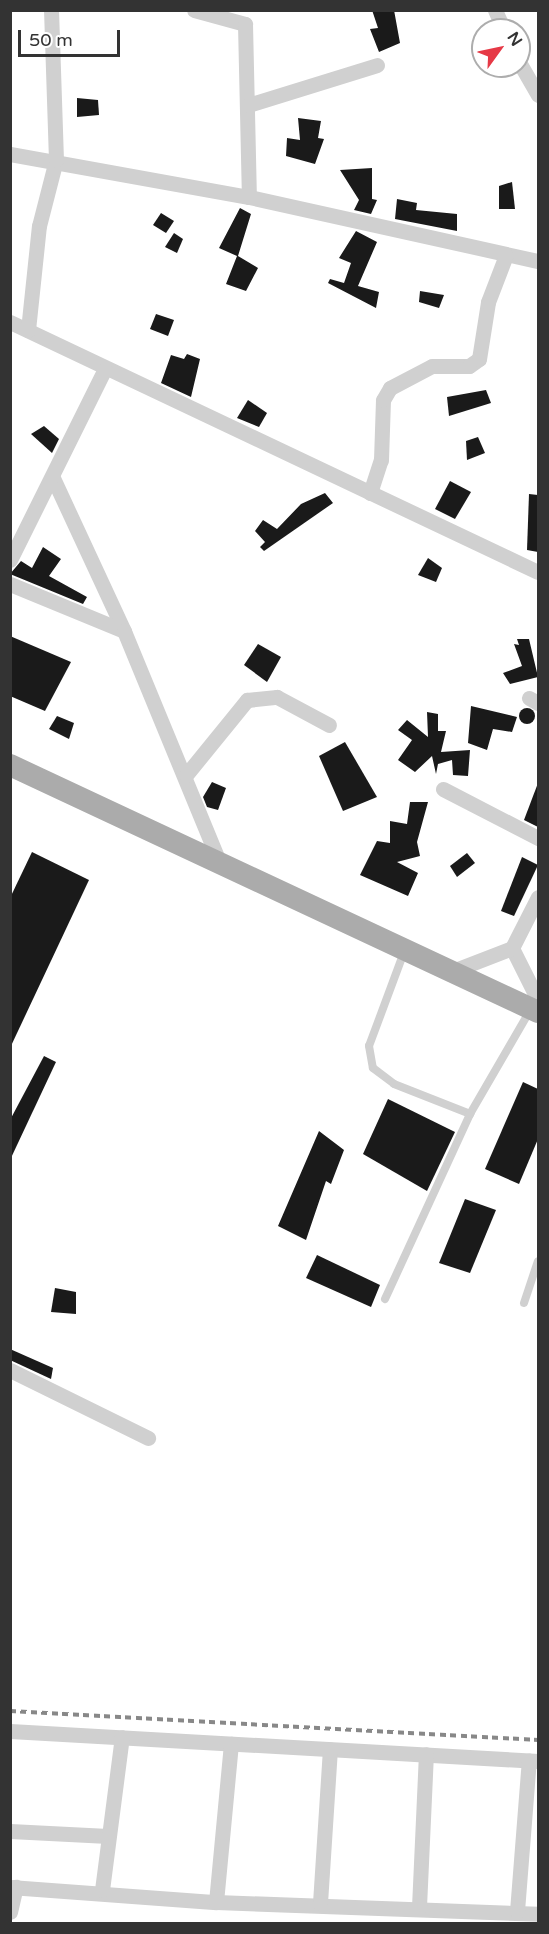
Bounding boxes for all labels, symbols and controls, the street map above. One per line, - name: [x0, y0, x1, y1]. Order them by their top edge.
- scale bar: [21, 18, 123, 56]
- north arrow: [471, 18, 531, 78]
- text: N: [503, 28, 526, 50]
- text: 50 m: [29, 29, 73, 51]

